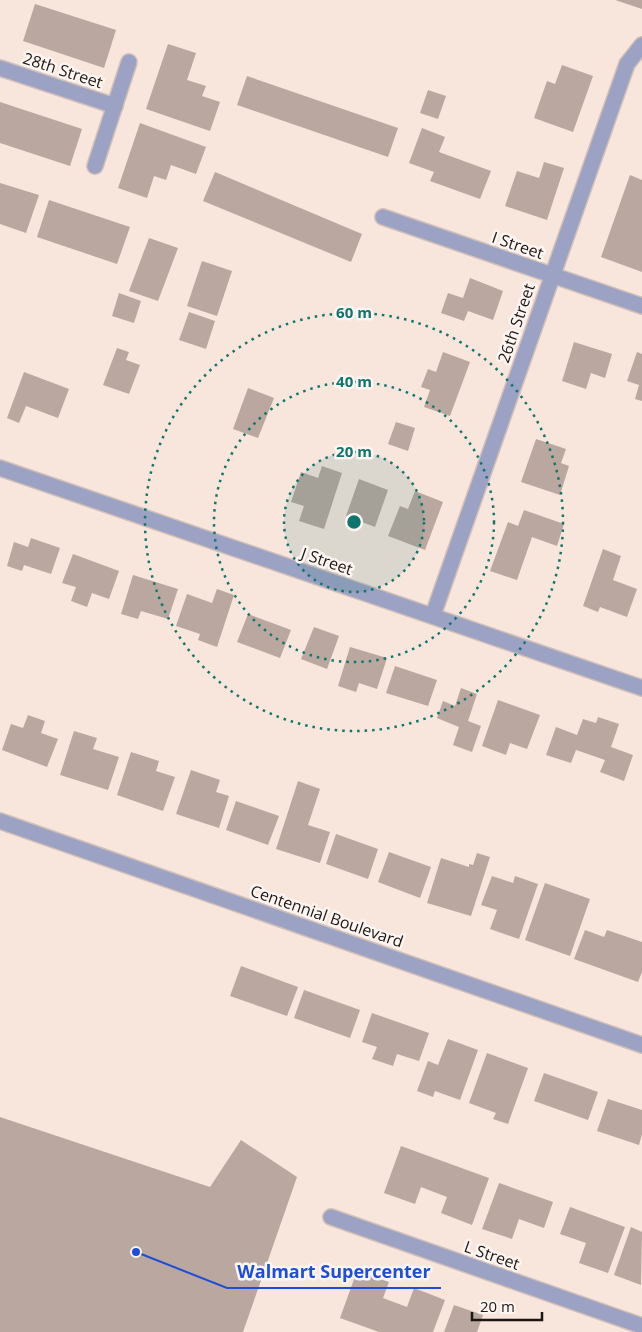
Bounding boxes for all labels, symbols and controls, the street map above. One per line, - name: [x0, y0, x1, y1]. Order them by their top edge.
- street label: 28th Street: [20, 47, 106, 93]
- street label: I Street: [489, 226, 547, 264]
- street label: 26th Street: [492, 280, 540, 366]
- text: 60 m: [336, 302, 372, 322]
- text: 40 m: [336, 371, 372, 391]
- text: 20 m: [336, 441, 372, 461]
- centre of rings: [345, 513, 363, 531]
- street label: J Street: [296, 541, 356, 580]
- street label: Centennial Boulevard: [248, 880, 406, 952]
- street label: L Street: [461, 1235, 523, 1275]
- callout: Walmart Supercenter: [227, 1255, 441, 1288]
- text: Walmart Supercenter: [237, 1259, 431, 1283]
- scale bar: [472, 1290, 542, 1322]
- text: 20 m: [480, 1296, 515, 1316]

